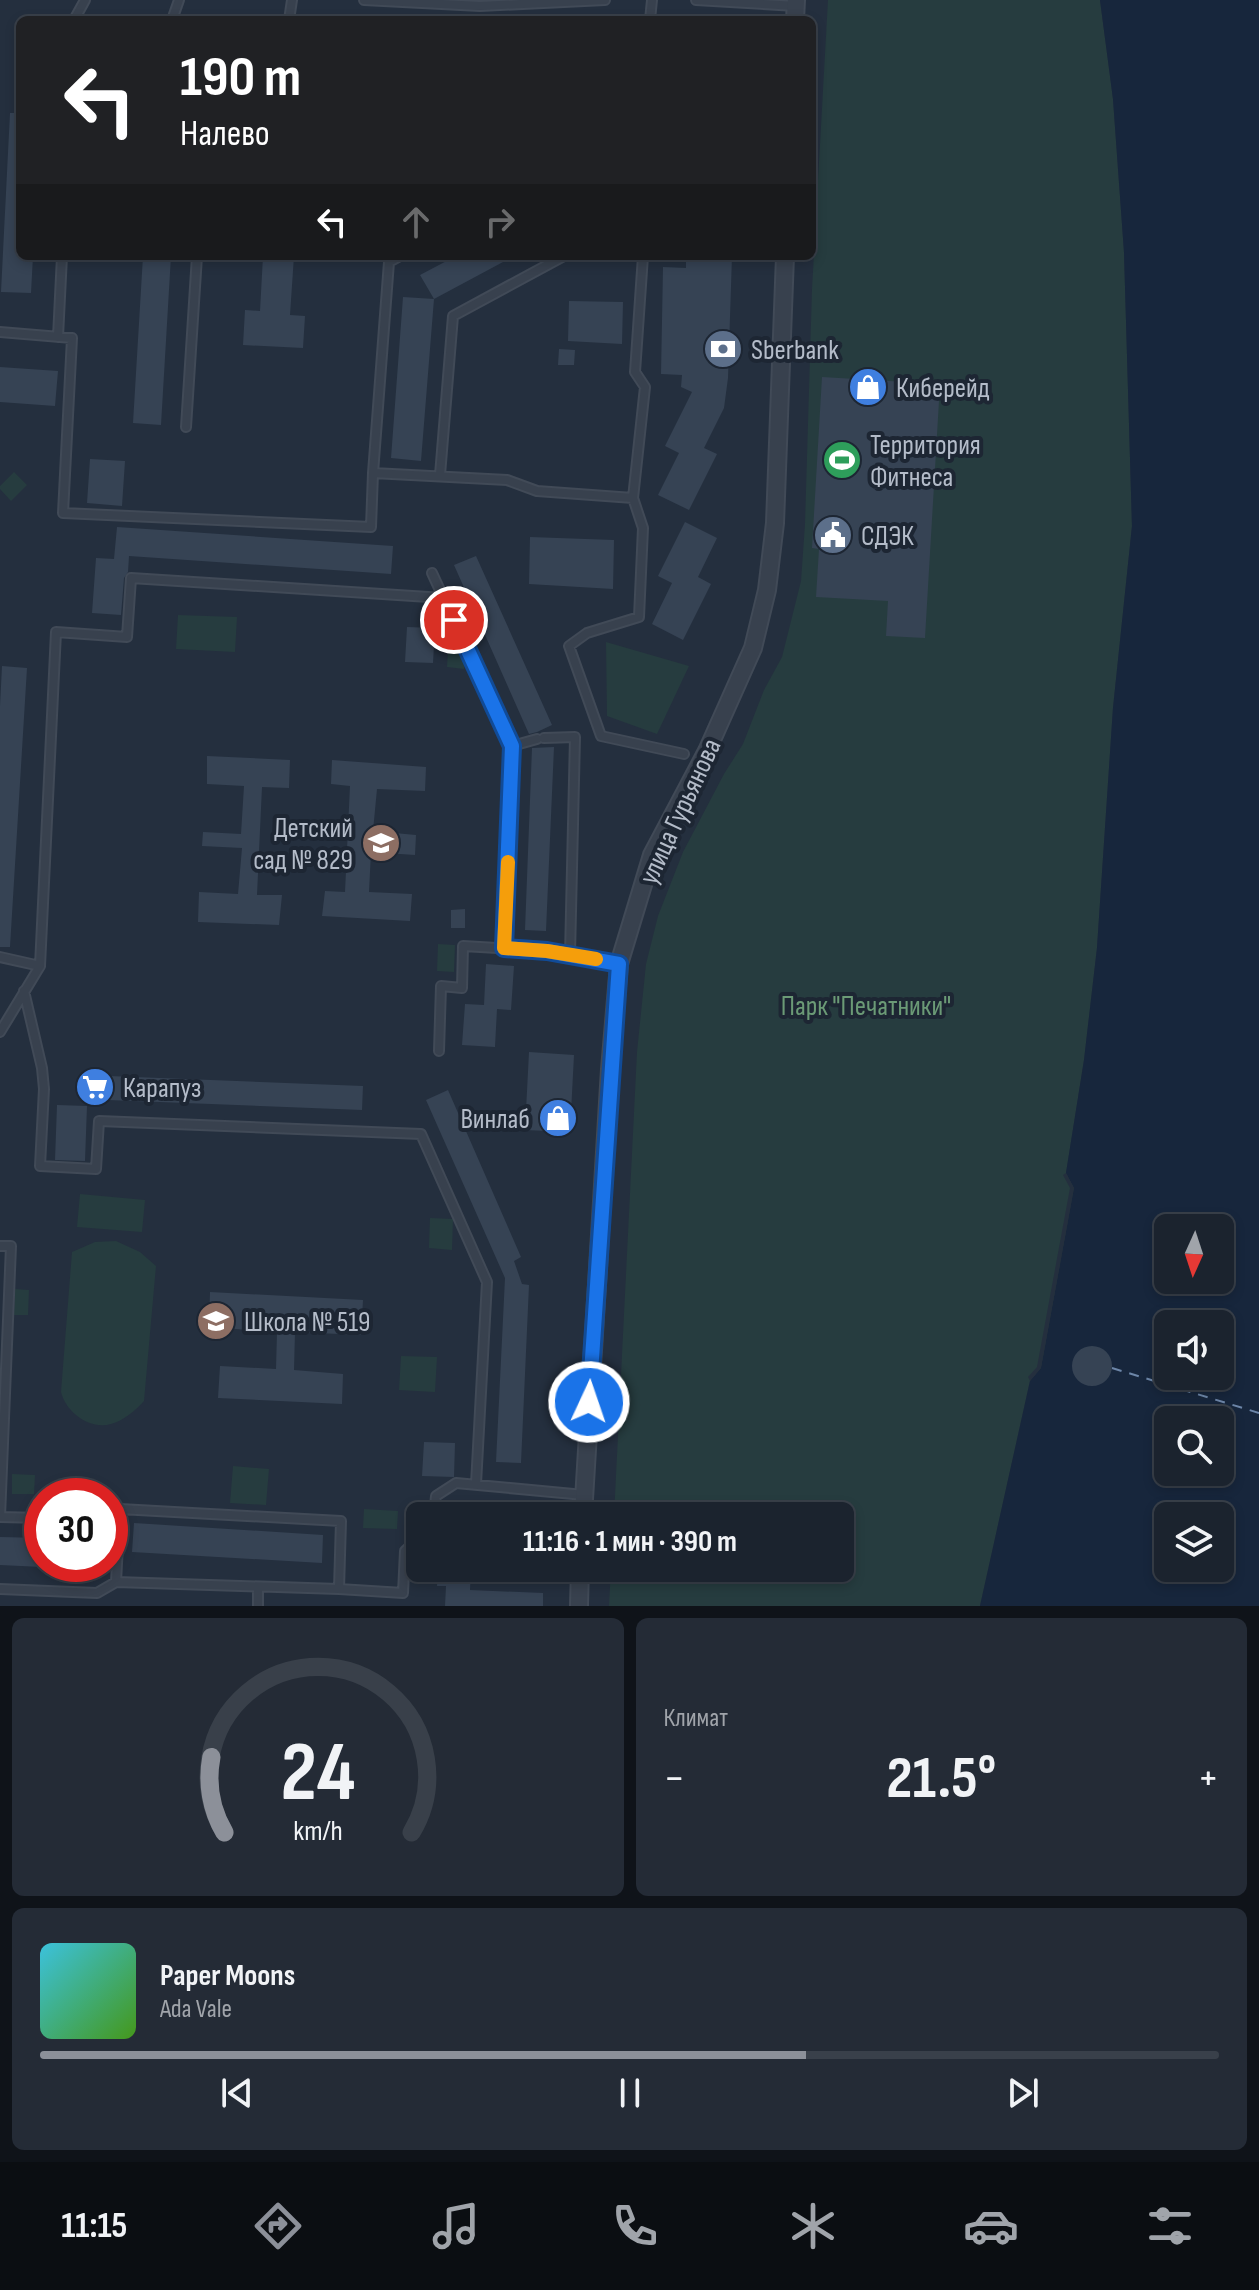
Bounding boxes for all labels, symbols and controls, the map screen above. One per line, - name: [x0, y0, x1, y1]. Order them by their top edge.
- text: 190 m: [180, 45, 301, 112]
- icon: left: [48, 48, 152, 152]
- text: Налево: [180, 113, 270, 156]
- icon: left: [310, 200, 354, 244]
- icon: ahead: [394, 200, 438, 244]
- icon: right: [478, 200, 522, 244]
- bank icon: Sberbank: [702, 328, 744, 370]
- place label: Sberbank: [751, 334, 839, 367]
- shop icon: Киберейд: [847, 366, 889, 408]
- place label: Киберейд: [896, 372, 990, 405]
- place label: Территория Фитнеса: [870, 429, 981, 494]
- sports icon: Территория Фитнеса: [821, 439, 863, 481]
- public building icon: СДЭК: [812, 514, 854, 556]
- place label: СДЭК: [861, 520, 914, 553]
- pin: [420, 586, 488, 654]
- icon: arrive: [432, 598, 476, 642]
- street label: улица Гурьянова: [632, 734, 728, 890]
- place label: Детский сад № 829: [253, 812, 353, 877]
- school or university icon: Детский сад № 829: [360, 822, 402, 864]
- park label: Парк "Печатники": [781, 990, 951, 1023]
- supermarket icon: Карапуз: [74, 1066, 116, 1108]
- place label: Карапуз: [123, 1072, 202, 1105]
- shop icon: Винлаб: [537, 1097, 579, 1139]
- place label: Винлаб: [460, 1103, 530, 1136]
- north arrow: [1154, 1214, 1234, 1294]
- map controls: [1154, 1214, 1234, 1582]
- school or university icon: Школа № 519: [195, 1300, 237, 1342]
- place label: Школа № 519: [244, 1306, 370, 1339]
- button: sound: [1154, 1310, 1234, 1390]
- position arrow: [547, 1360, 631, 1444]
- button: search: [1154, 1406, 1234, 1486]
- speed limit sign: 30: [24, 1478, 128, 1582]
- button: layers: [1154, 1502, 1234, 1582]
- text: 11:16 · 1 мин · 390 m: [523, 1524, 737, 1560]
- text: Климат: [664, 1703, 728, 1734]
- text: 24: [280, 1724, 355, 1824]
- text: 21.5°: [886, 1743, 996, 1815]
- text: −: [664, 1752, 685, 1805]
- text: +: [1197, 1752, 1219, 1805]
- text: km/h: [293, 1814, 342, 1849]
- text: Paper Moons: [160, 1958, 295, 1994]
- text: Ada Vale: [160, 1994, 232, 2025]
- icon: previous: [215, 2071, 259, 2115]
- icon: pause: [608, 2071, 652, 2115]
- icon: next: [1001, 2071, 1045, 2115]
- icon: directions: [250, 2198, 306, 2254]
- icon: music: [428, 2198, 484, 2254]
- icon: phone: [607, 2198, 663, 2254]
- icon: climate: [785, 2198, 841, 2254]
- icon: car: [963, 2198, 1019, 2254]
- icon: filters: [1142, 2198, 1198, 2254]
- text: 11:15: [61, 2205, 127, 2248]

